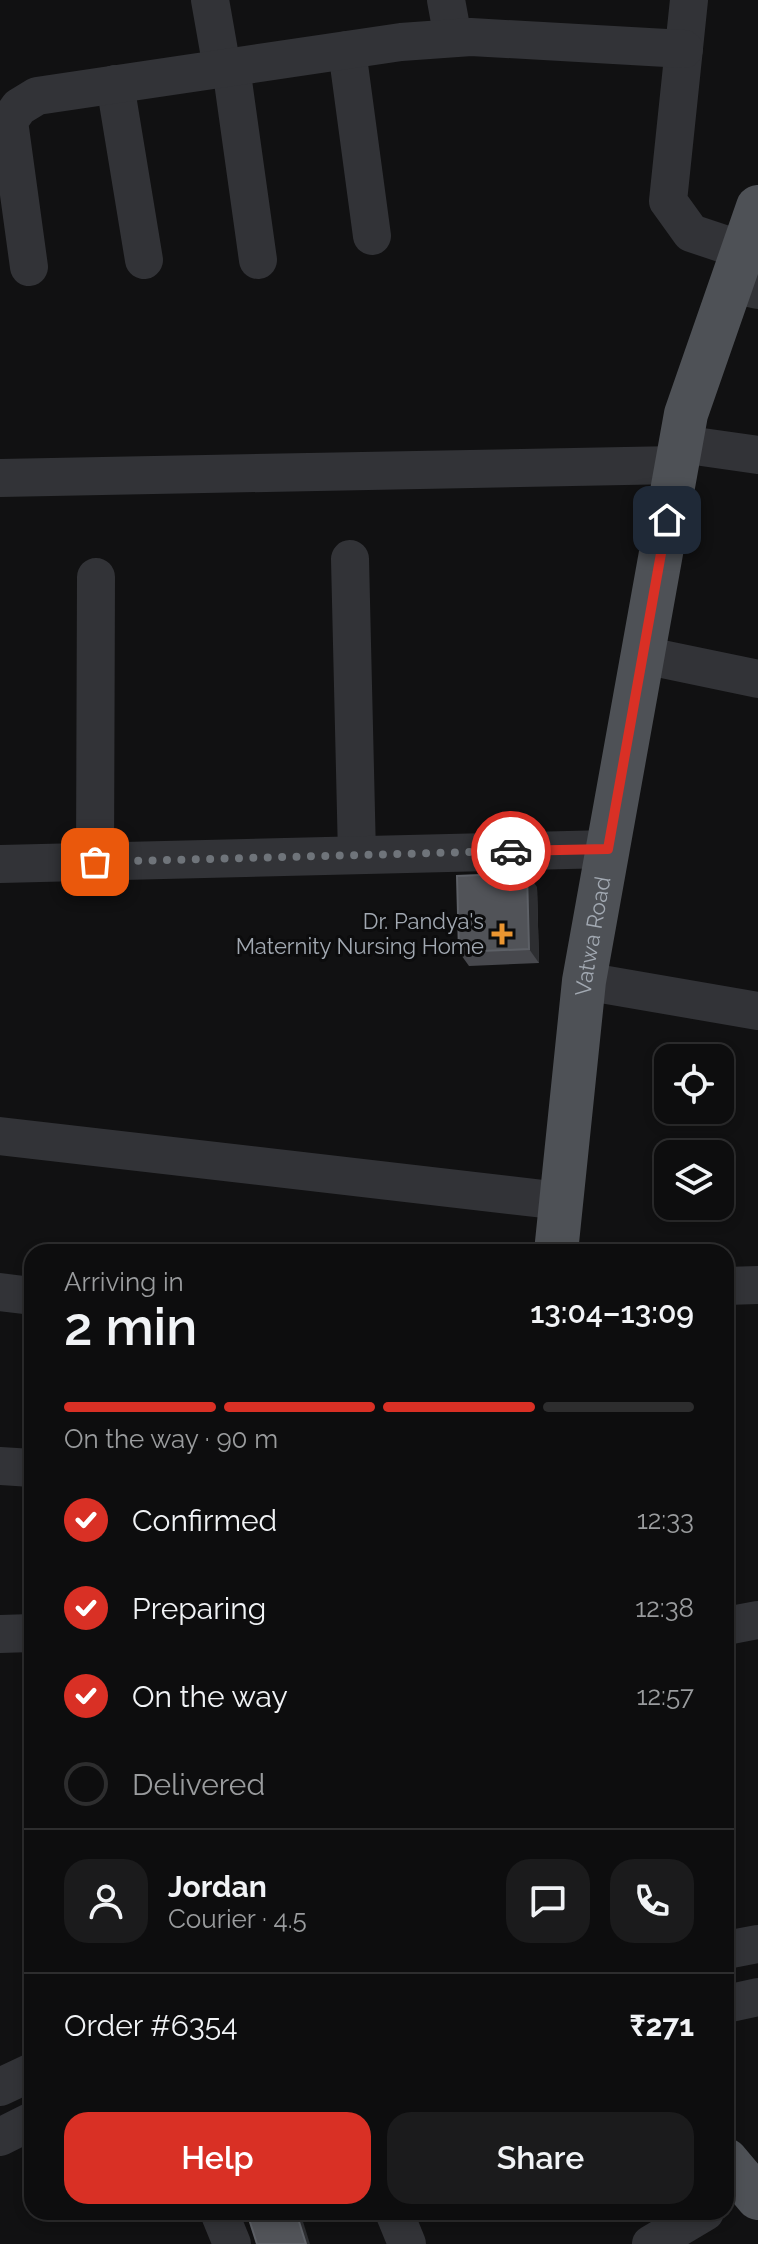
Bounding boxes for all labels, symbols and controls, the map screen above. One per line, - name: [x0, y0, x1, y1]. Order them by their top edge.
- pin: [633, 486, 701, 554]
- icon: home: [645, 498, 689, 542]
- courier: [471, 811, 551, 891]
- pin: [61, 828, 129, 896]
- icon: car: [489, 829, 533, 873]
- icon: bag: [73, 840, 117, 884]
- street label: Vatwa Road: [570, 874, 616, 997]
- place label: Dr. Pandya's Maternity Nursing Home: [236, 908, 484, 959]
- marker: Dr. Pandya's Maternity Nursing Home: [491, 923, 513, 945]
- map controls: [654, 1044, 734, 1220]
- button: locate: [654, 1044, 734, 1124]
- button: layers: [654, 1140, 734, 1220]
- text: Arriving in: [64, 1267, 184, 1297]
- text: 13:04–13:09: [530, 1295, 694, 1330]
- text: 2 min: [64, 1296, 197, 1357]
- text: On the way · 90 m: [64, 1424, 278, 1454]
- icon: check: [64, 1498, 108, 1542]
- text: Confirmed: [132, 1503, 277, 1538]
- text: 12:33: [637, 1505, 694, 1535]
- icon: check: [64, 1586, 108, 1630]
- text: Preparing: [132, 1591, 266, 1626]
- text: 12:38: [635, 1593, 694, 1623]
- icon: check: [64, 1674, 108, 1718]
- text: On the way: [132, 1679, 288, 1714]
- text: 12:57: [636, 1681, 694, 1711]
- text: Delivered: [132, 1767, 265, 1802]
- button: person: [64, 1859, 148, 1943]
- button: chat: [506, 1859, 590, 1943]
- button: phone: [610, 1859, 694, 1943]
- text: Jordan: [168, 1869, 267, 1904]
- text: Courier · 4.5: [168, 1904, 307, 1934]
- text: Order #6354: [64, 2008, 238, 2043]
- text: ₹271: [629, 2008, 694, 2043]
- button: Help: [64, 2112, 371, 2204]
- button: Share: [387, 2112, 694, 2204]

